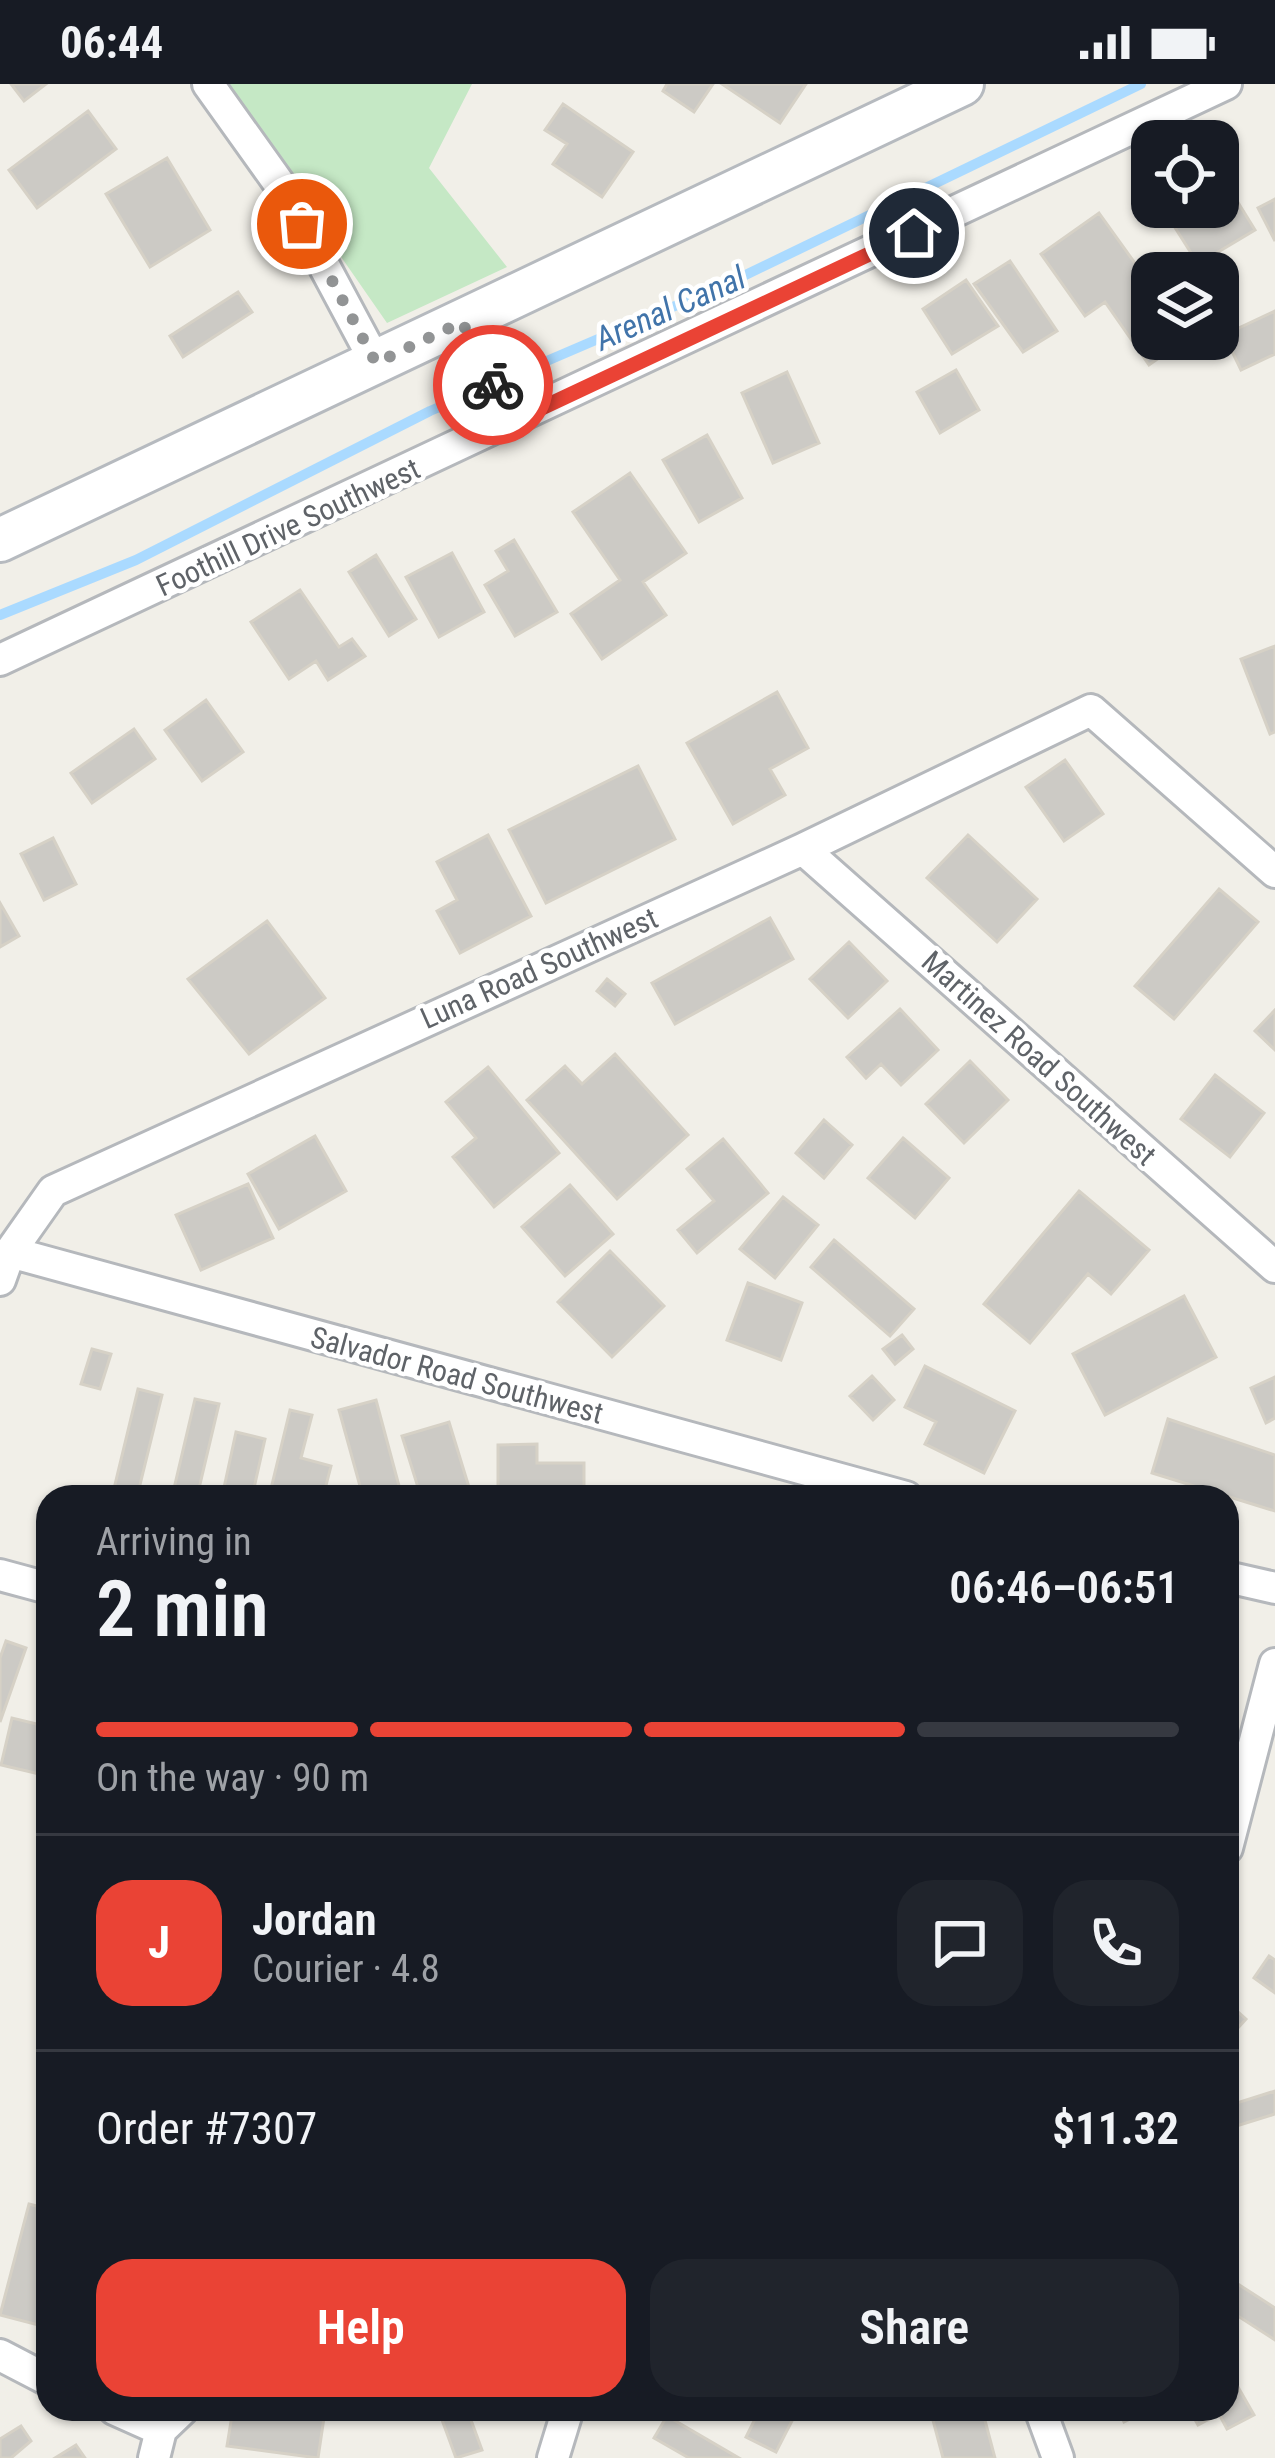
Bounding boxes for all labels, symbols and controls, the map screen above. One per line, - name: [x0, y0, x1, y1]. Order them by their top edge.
- text: 06:44: [60, 16, 163, 69]
- map controls: [1131, 120, 1239, 360]
- button: locate: [1131, 120, 1239, 228]
- pin: [251, 173, 353, 275]
- pin: [863, 182, 965, 284]
- icon: bag: [269, 191, 335, 257]
- icon: home: [881, 200, 947, 266]
- button: layers: [1131, 252, 1239, 360]
- water label: Arenal Canal: [587, 257, 752, 359]
- courier: [433, 325, 553, 445]
- icon: bike: [460, 352, 526, 418]
- street label: Foothill Drive Southwest: [151, 451, 425, 603]
- street label: Luna Road Southwest: [415, 900, 663, 1036]
- street label: Martinez Road Southwest: [915, 944, 1163, 1172]
- street label: Salvador Road Southwest: [307, 1319, 607, 1431]
- text: Arriving in: [96, 1519, 252, 1565]
- text: 06:46–06:51: [949, 1561, 1179, 1614]
- text: 2 min: [96, 1564, 269, 1655]
- text: On the way · 90 m: [96, 1755, 369, 1801]
- button: chat: [897, 1880, 1023, 2006]
- button: phone: [1053, 1880, 1179, 2006]
- text: Jordan: [252, 1893, 377, 1946]
- text: J: [148, 1916, 170, 1969]
- text: Courier · 4.8: [252, 1946, 440, 1992]
- text: Order #7307: [96, 2102, 317, 2155]
- text: $11.32: [1052, 2102, 1179, 2155]
- button: Help: [96, 2259, 626, 2397]
- button: Share: [650, 2259, 1179, 2397]

